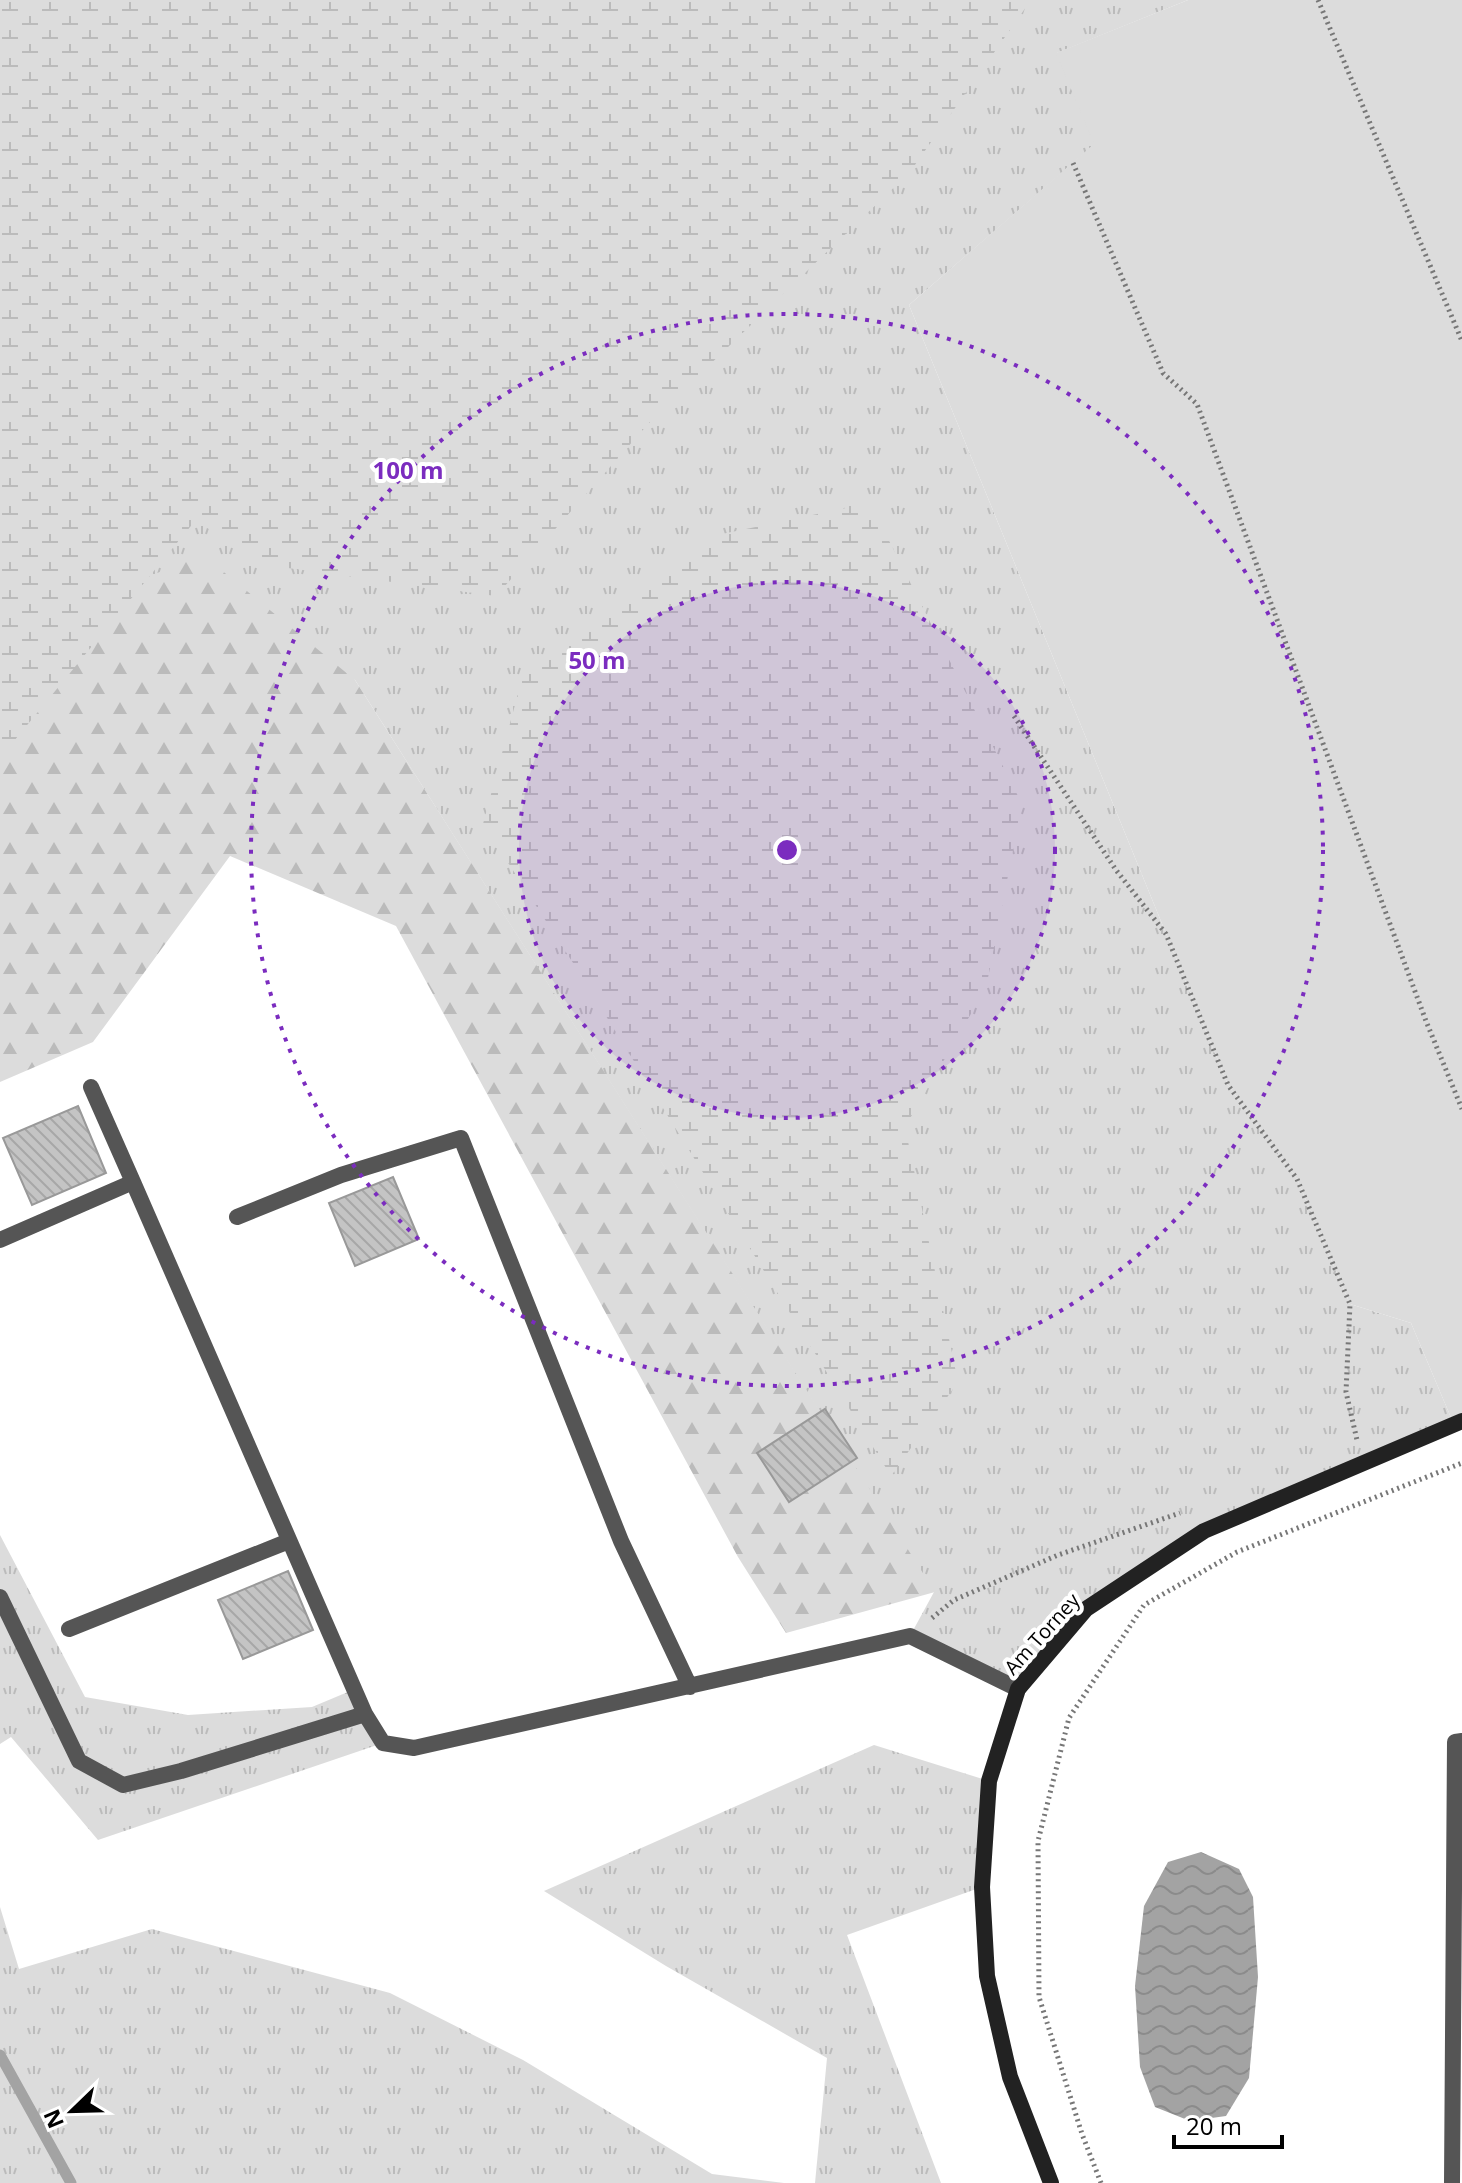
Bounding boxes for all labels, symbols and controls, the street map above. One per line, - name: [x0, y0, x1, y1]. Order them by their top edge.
- text: 100 m: [373, 453, 443, 486]
- text: 50 m: [568, 643, 626, 676]
- centre of rings: [773, 836, 801, 864]
- street label: Am Torney: [998, 1586, 1086, 1680]
- north arrow: [32, 2071, 112, 2151]
- scale bar: [1174, 2099, 1282, 2149]
- text: N: [35, 2105, 70, 2133]
- text: 20 m: [1186, 2109, 1242, 2142]

